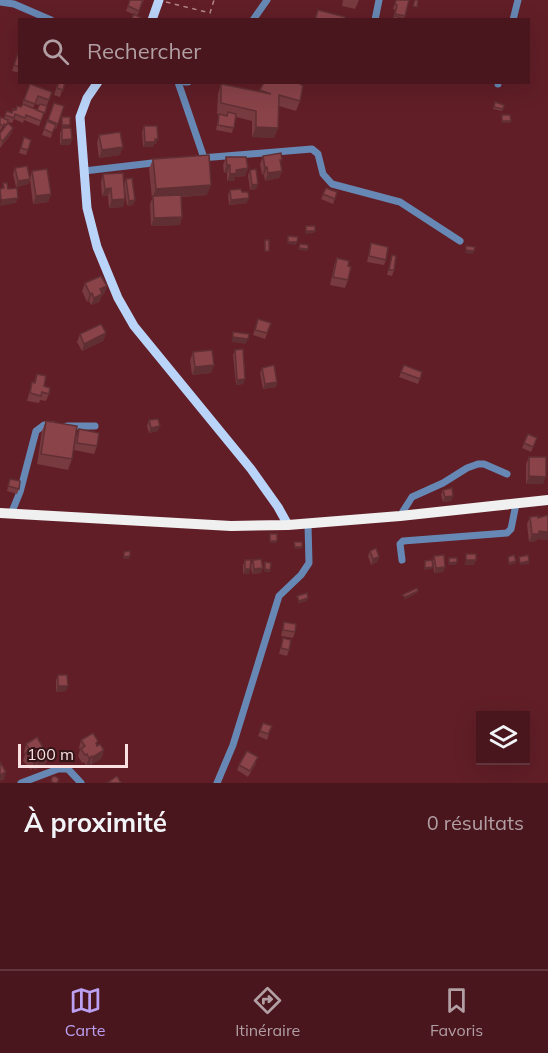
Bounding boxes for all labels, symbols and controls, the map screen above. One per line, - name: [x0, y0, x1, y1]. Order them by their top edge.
- search box: [18, 18, 530, 84]
- icon: search: [39, 35, 72, 68]
- text: Rechercher: [87, 37, 201, 65]
- map controls: [476, 711, 530, 765]
- button: layers: [476, 711, 530, 765]
- scale bar: [18, 741, 128, 768]
- text: 100 m: [27, 744, 74, 764]
- text: À proximité: [24, 806, 167, 839]
- text: 0 résultats: [427, 810, 524, 835]
- tab: Carte: [65, 984, 106, 1040]
- tab: Itinéraire: [235, 984, 300, 1040]
- tab: Favoris: [430, 984, 483, 1040]

